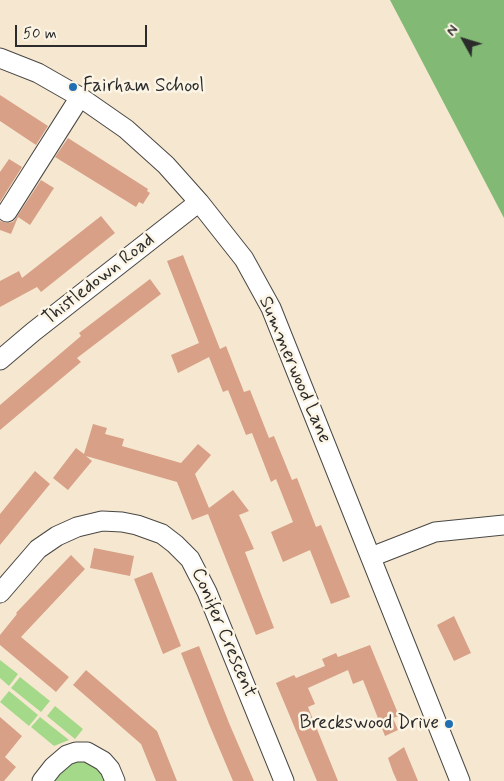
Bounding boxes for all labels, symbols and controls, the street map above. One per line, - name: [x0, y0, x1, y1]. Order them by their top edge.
- scale bar: [18, 15, 150, 47]
- north arrow: [439, 15, 489, 65]
- text: N: [442, 21, 462, 40]
- text: 50 m: [23, 24, 57, 44]
- place label: Fairham School: [83, 76, 204, 98]
- marker: Fairham School: [67, 81, 79, 93]
- street label: Thistledown Road: [38, 229, 160, 331]
- street label: Summerwood Lane: [253, 293, 335, 447]
- street label: Conifer Crescent: [185, 565, 261, 701]
- place label: Breckswood Drive: [299, 713, 439, 735]
- marker: Breckswood Drive: [443, 718, 455, 730]

